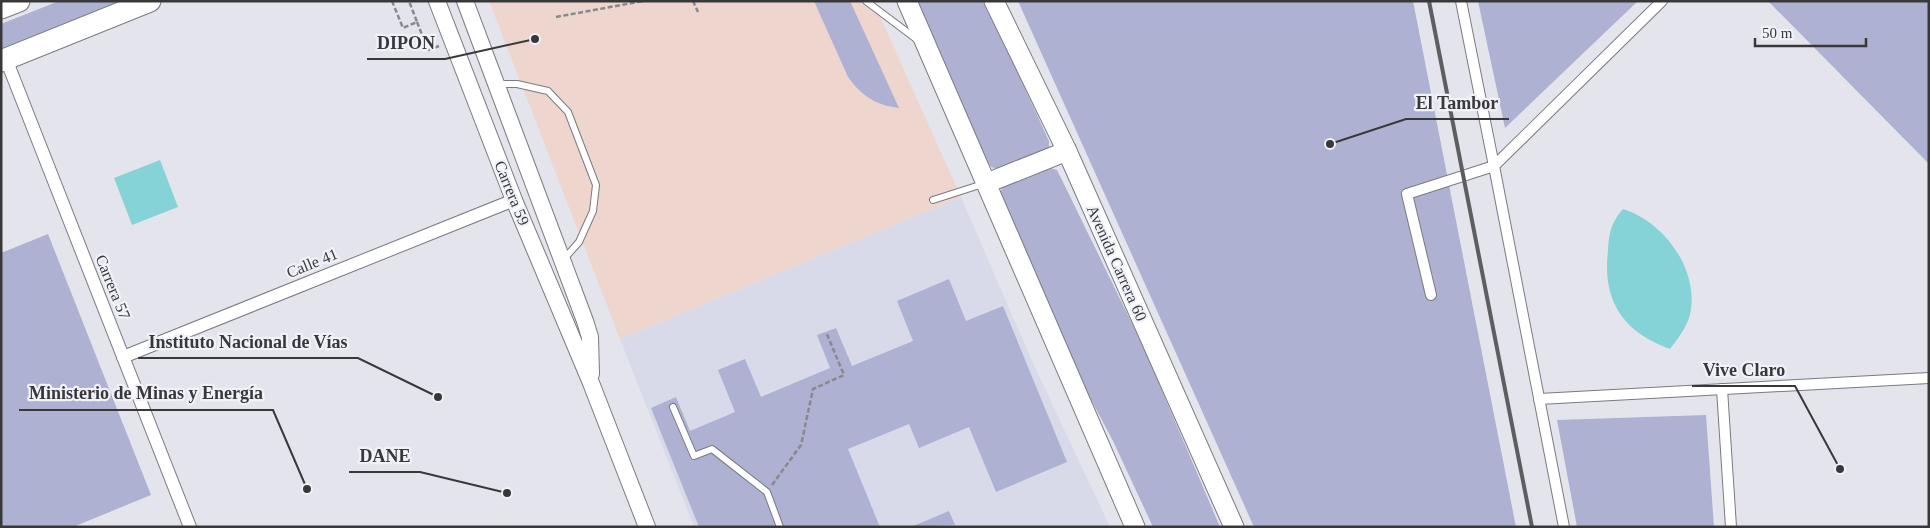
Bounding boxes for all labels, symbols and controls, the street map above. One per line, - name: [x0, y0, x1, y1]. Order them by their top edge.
- scale bar: [1755, 15, 1866, 47]
- text: 50 m: [1762, 25, 1793, 41]
- callout: DIPON: [367, 26, 445, 59]
- text: DIPON: [377, 33, 435, 53]
- callout: El Tambor: [1406, 86, 1509, 119]
- text: El Tambor: [1416, 93, 1498, 113]
- street label: Carrera 59: [491, 158, 533, 228]
- street label: Avenida Carrera 60: [1084, 202, 1150, 324]
- street label: Calle 41: [284, 245, 340, 281]
- street label: Carrera 57: [92, 252, 134, 322]
- callout: Instituto Nacional de Vías: [138, 325, 358, 358]
- text: Instituto Nacional de Vías: [148, 332, 348, 352]
- callout: Vive Claro: [1692, 353, 1795, 386]
- text: Vive Claro: [1703, 360, 1785, 380]
- callout: Ministerio de Minas y Energía: [19, 377, 273, 410]
- text: Ministerio de Minas y Energía: [29, 383, 263, 403]
- callout: DANE: [349, 439, 420, 472]
- text: DANE: [359, 446, 411, 466]

